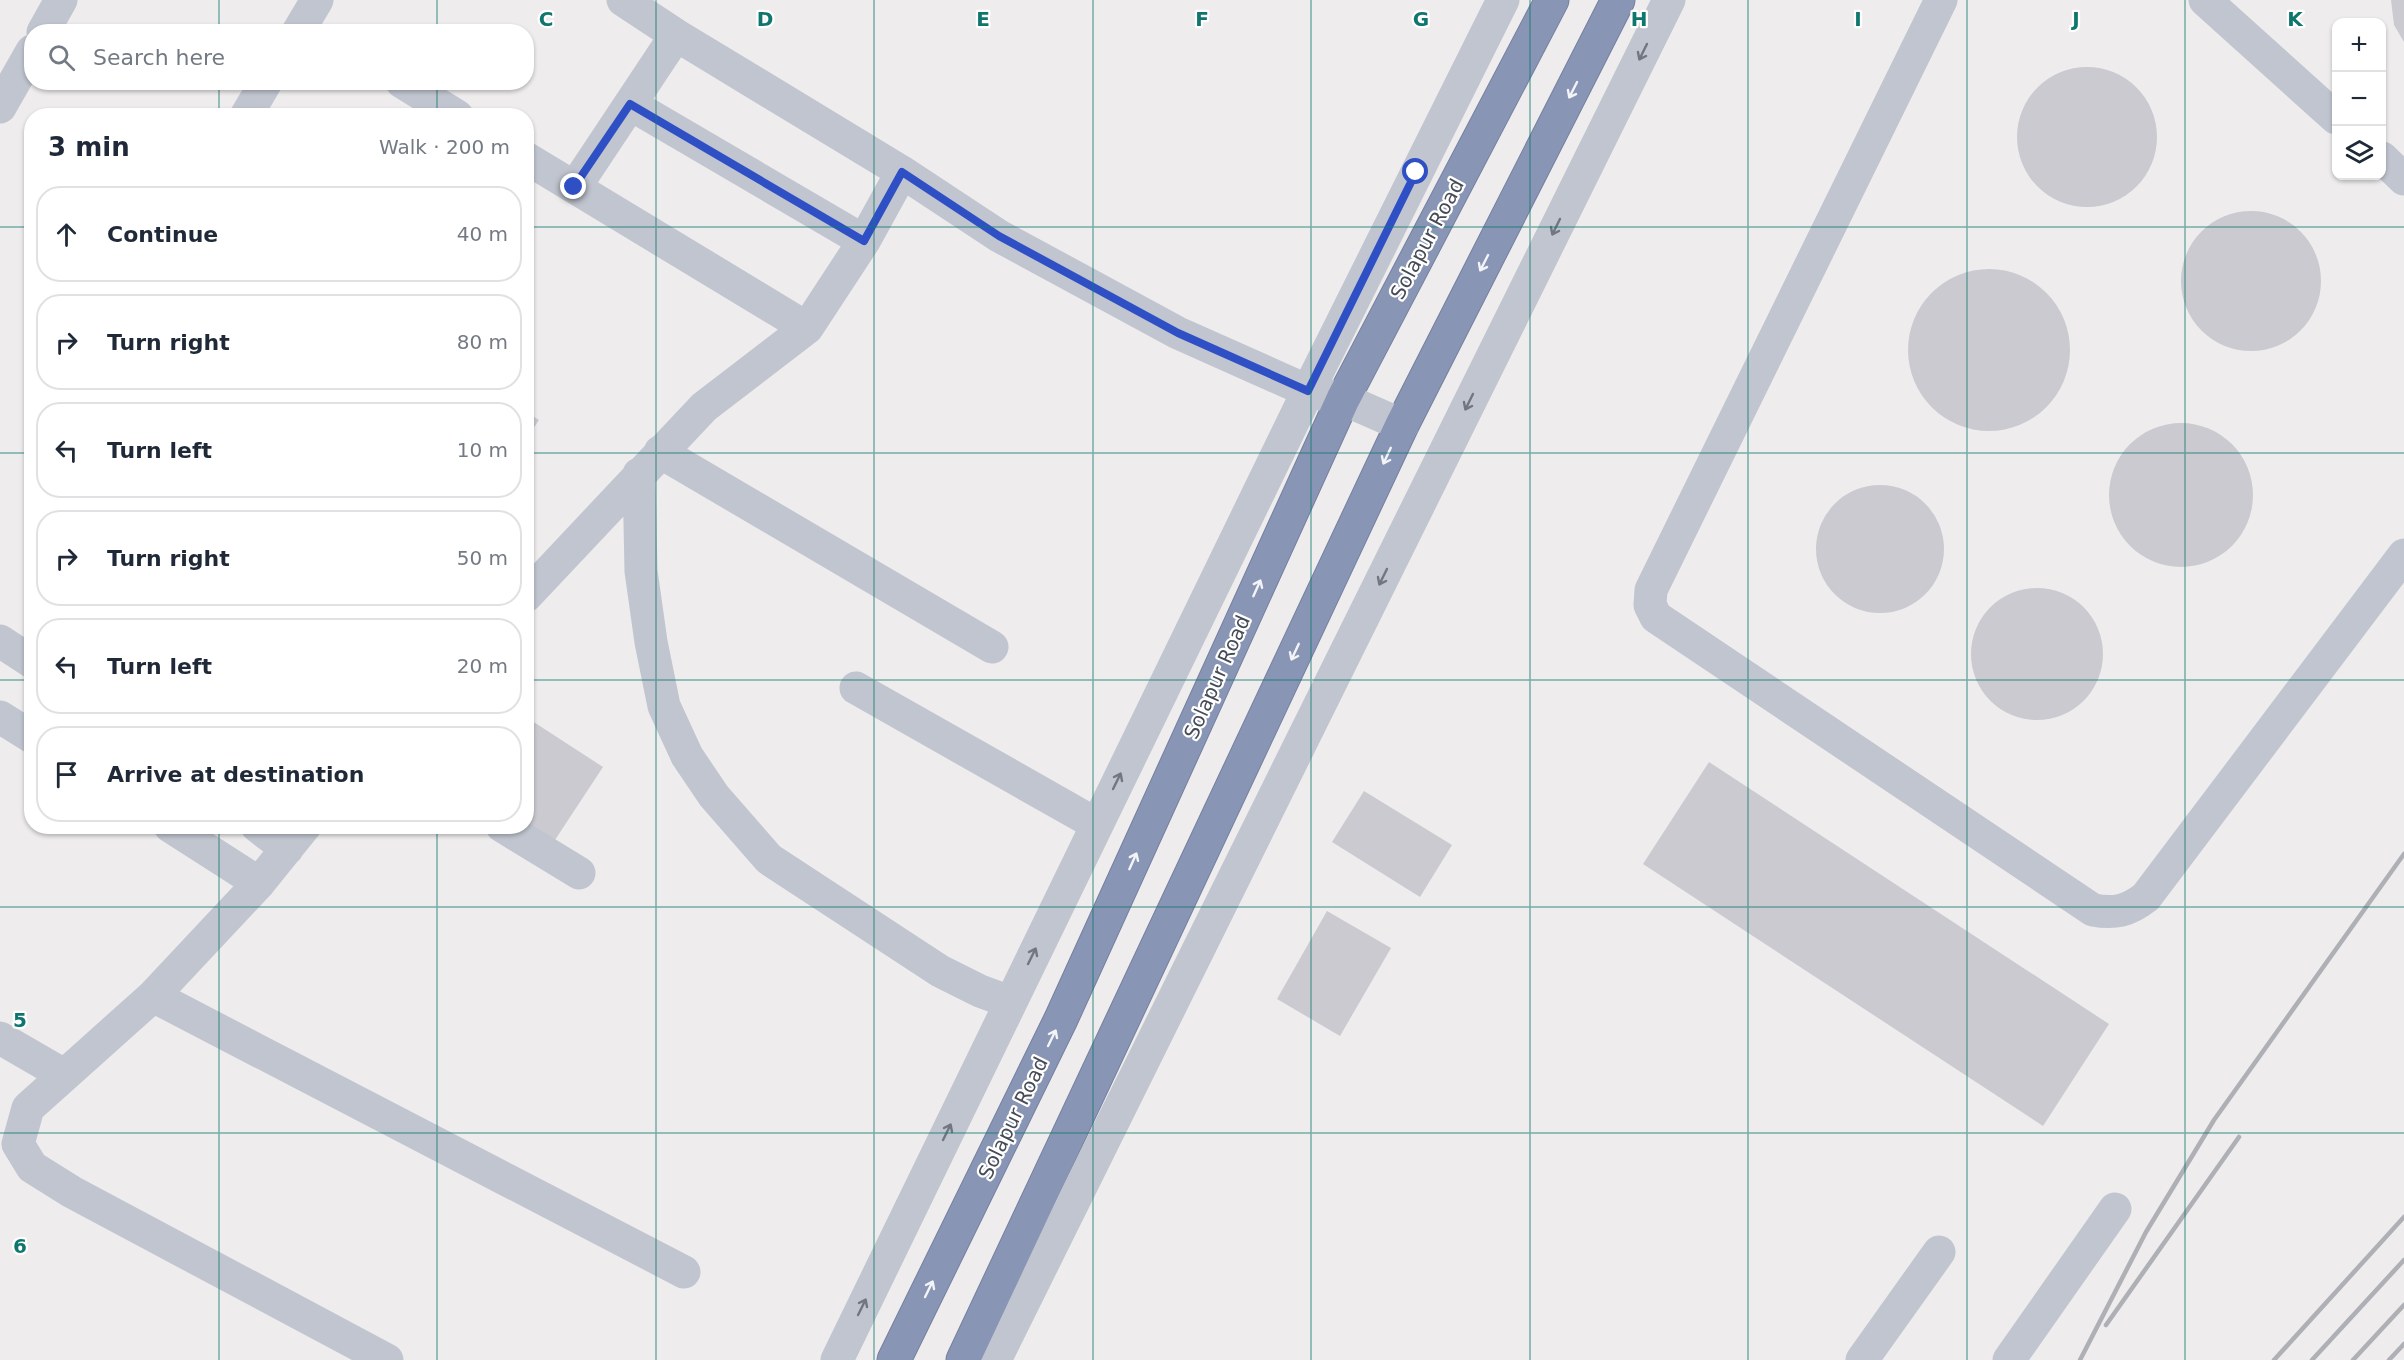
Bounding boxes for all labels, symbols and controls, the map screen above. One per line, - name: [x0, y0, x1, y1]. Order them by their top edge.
- text: C: [539, 7, 553, 31]
- text: D: [757, 7, 773, 31]
- text: E: [976, 7, 990, 31]
- text: F: [1195, 7, 1209, 31]
- text: G: [1413, 7, 1429, 31]
- text: H: [1631, 7, 1647, 31]
- text: I: [1854, 7, 1862, 31]
- text: J: [2070, 7, 2080, 31]
- text: K: [2287, 7, 2304, 31]
- map controls: [2332, 18, 2386, 180]
- button: +: [2332, 18, 2386, 72]
- search box: [24, 24, 534, 90]
- icon: search: [45, 41, 78, 74]
- one-way arrow: [1636, 43, 1648, 61]
- text: Search here: [93, 45, 225, 70]
- button: −: [2332, 72, 2386, 126]
- one-way arrow: [1566, 80, 1578, 98]
- button: layers: [2332, 126, 2386, 180]
- text: 3 min: [48, 132, 130, 162]
- text: Walk · 200 m: [379, 135, 510, 159]
- route start: [1402, 158, 1428, 184]
- route end: [560, 173, 586, 199]
- street label: Solapur Road: [1385, 175, 1469, 303]
- icon: ahead: [50, 218, 83, 251]
- one-way arrow: [1550, 218, 1561, 236]
- text: Continue: [107, 222, 218, 247]
- text: 40 m: [457, 222, 508, 246]
- one-way arrow: [1478, 254, 1489, 272]
- icon: right: [50, 326, 83, 359]
- text: Turn right: [107, 330, 230, 355]
- text: 80 m: [457, 330, 508, 354]
- one-way arrow: [1463, 392, 1475, 410]
- icon: left: [50, 434, 83, 467]
- text: Turn left: [107, 438, 212, 463]
- text: 10 m: [457, 438, 508, 462]
- one-way arrow: [1381, 447, 1393, 465]
- icon: right: [50, 542, 83, 575]
- text: Turn right: [107, 546, 230, 571]
- text: 50 m: [457, 546, 508, 570]
- one-way arrow: [1376, 567, 1388, 585]
- one-way arrow: [1252, 579, 1263, 597]
- street label: Solapur Road: [1179, 611, 1255, 743]
- one-way arrow: [1289, 642, 1301, 660]
- icon: left: [50, 650, 83, 683]
- text: Turn left: [107, 654, 212, 679]
- text: 20 m: [457, 654, 508, 678]
- icon: arrive: [50, 758, 83, 791]
- text: Arrive at destination: [107, 762, 364, 787]
- one-way arrow: [1112, 772, 1124, 790]
- one-way arrow: [1128, 852, 1139, 871]
- one-way arrow: [1027, 948, 1039, 966]
- text: 5: [13, 1008, 27, 1032]
- one-way arrow: [1046, 1030, 1058, 1048]
- street label: Solapur Road: [973, 1053, 1053, 1183]
- one-way arrow: [942, 1123, 954, 1141]
- text: 6: [13, 1234, 27, 1258]
- one-way arrow: [923, 1280, 935, 1298]
- one-way arrow: [857, 1299, 869, 1317]

